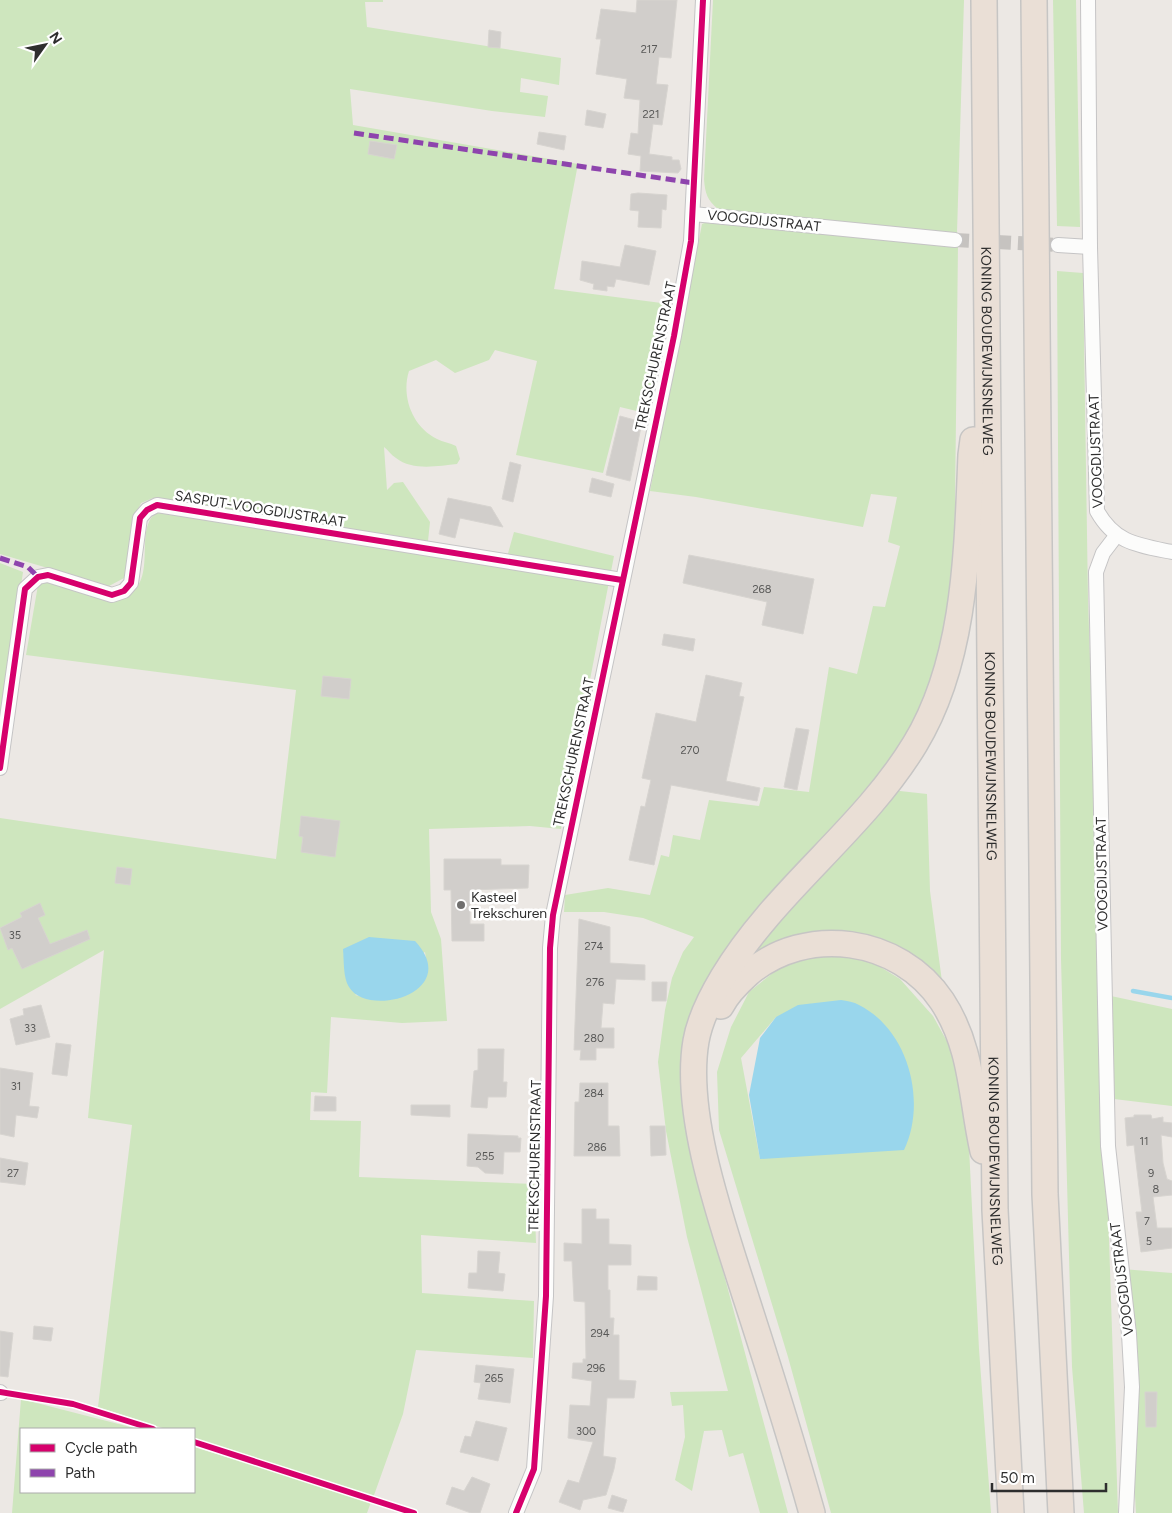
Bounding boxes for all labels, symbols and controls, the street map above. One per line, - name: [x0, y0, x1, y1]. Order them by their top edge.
- north arrow: [20, 20, 70, 70]
- text: N: [45, 29, 66, 47]
- house number: 217: [641, 43, 657, 56]
- house number: 221: [643, 108, 659, 121]
- street label: VOOGDIJSTRAAT: [706, 207, 822, 235]
- street label: KONING BOUDEWIJNSNELWEG: [978, 246, 997, 456]
- street label: TREKSCHURENSTRAAT: [632, 280, 680, 432]
- street label: VOOGDIJSTRAAT: [1086, 393, 1106, 508]
- street label: SASPUT-VOOGDIJSTRAAT: [174, 487, 347, 531]
- house number: 268: [752, 583, 772, 596]
- street label: KONING BOUDEWIJNSNELWEG: [981, 651, 1000, 861]
- street label: TREKSCHURENSTRAAT: [550, 676, 598, 828]
- house number: 270: [680, 744, 700, 757]
- street label: VOOGDIJSTRAAT: [1092, 816, 1111, 931]
- place label: Kasteel Trekschuren: [471, 889, 547, 922]
- marker: Kasteel Trekschuren: [455, 899, 467, 911]
- house number: 35: [9, 929, 21, 942]
- house number: 274: [585, 940, 604, 953]
- house number: 276: [586, 976, 604, 989]
- house number: 33: [24, 1022, 36, 1035]
- house number: 280: [584, 1032, 604, 1045]
- street label: KONING BOUDEWIJNSNELWEG: [985, 1056, 1006, 1266]
- house number: 31: [11, 1080, 21, 1093]
- street label: TREKSCHURENSTRAAT: [525, 1080, 545, 1232]
- house number: 284: [584, 1087, 604, 1100]
- house number: 11: [1139, 1135, 1149, 1148]
- house number: 286: [587, 1141, 607, 1154]
- house number: 255: [476, 1150, 494, 1163]
- house number: 27: [7, 1167, 19, 1180]
- house number: 9: [1148, 1167, 1154, 1180]
- house number: 8: [1153, 1183, 1160, 1196]
- house number: 7: [1144, 1215, 1150, 1228]
- street label: VOOGDIJSTRAAT: [1107, 1221, 1137, 1337]
- house number: 5: [1146, 1235, 1152, 1248]
- house number: 294: [590, 1327, 610, 1340]
- house number: 296: [587, 1362, 605, 1375]
- house number: 265: [485, 1372, 503, 1385]
- house number: 300: [576, 1425, 596, 1438]
- legend: [20, 1428, 195, 1493]
- text: Cycle path: [65, 1439, 137, 1457]
- scale bar: [992, 1460, 1106, 1492]
- text: Path: [65, 1464, 95, 1482]
- text: 50 m: [1000, 1469, 1035, 1487]

